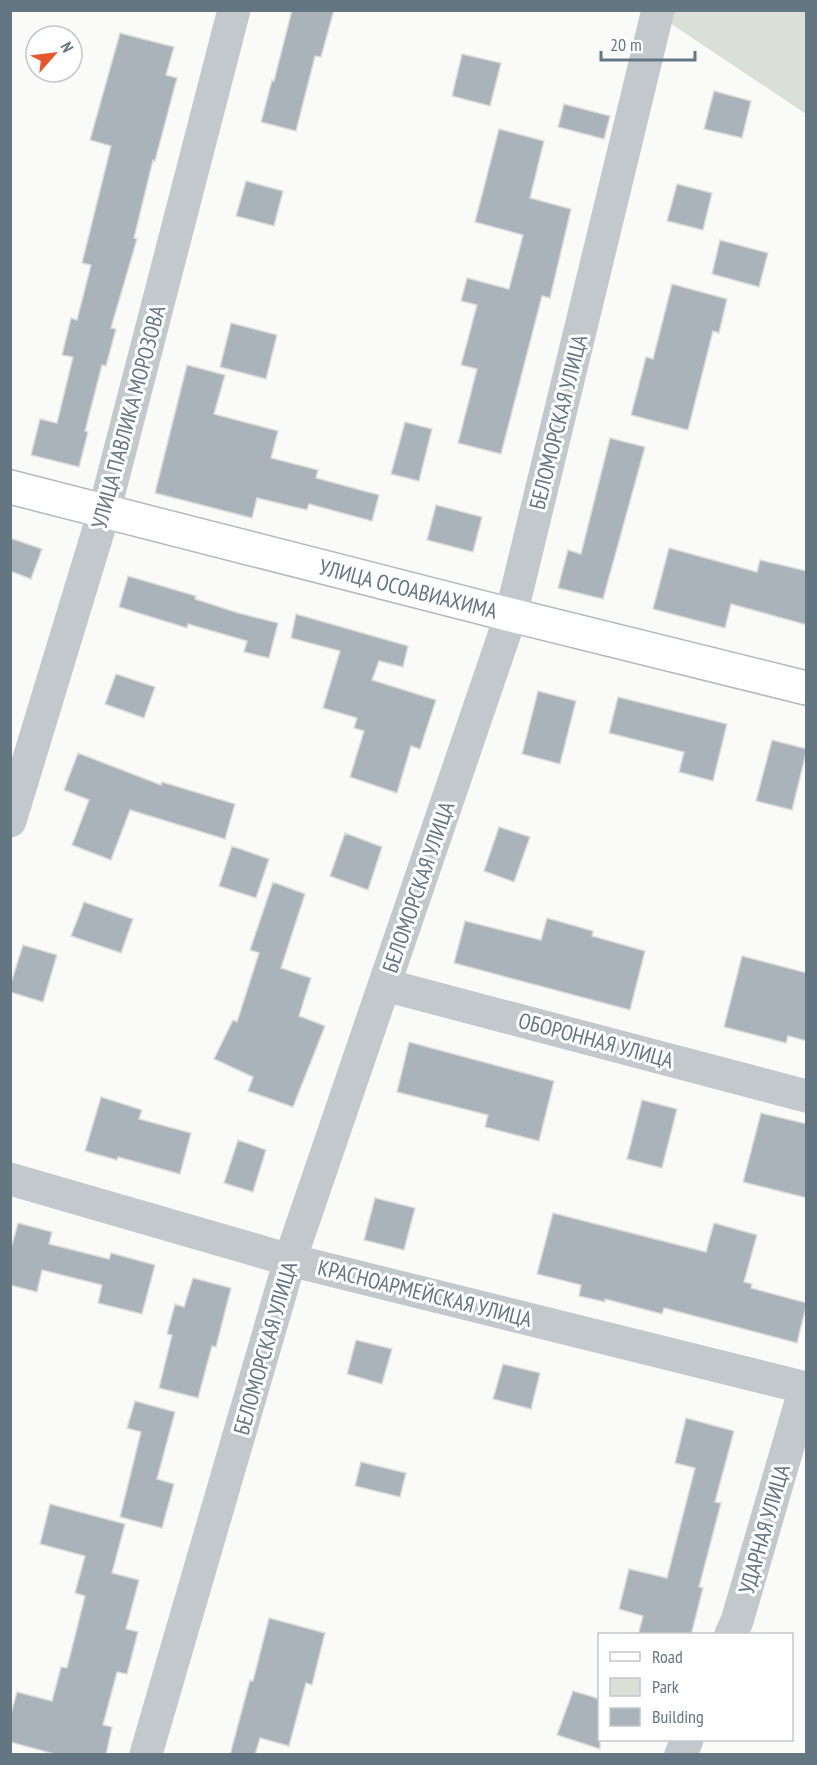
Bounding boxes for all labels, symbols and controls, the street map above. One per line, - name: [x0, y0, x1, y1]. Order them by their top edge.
- north arrow: [24, 24, 84, 84]
- scale bar: [601, 24, 696, 62]
- text: 20 m: [610, 33, 642, 56]
- text: N: [56, 38, 78, 55]
- street label: УЛИЦА ПАВЛИКА МОРОЗОВА: [85, 302, 171, 532]
- street label: БЕЛОМОРСКАЯ УЛИЦА: [523, 331, 593, 512]
- street label: УЛИЦА ОСОАВИАХИМА: [316, 553, 501, 625]
- street label: БЕЛОМОРСКАЯ УЛИЦА: [376, 797, 461, 976]
- street label: ОБОРОННАЯ УЛИЦА: [516, 1006, 677, 1074]
- street label: КРАСНОАРМЕЙСКАЯ УЛИЦА: [315, 1253, 536, 1333]
- street label: БЕЛОМОРСКАЯ УЛИЦА: [227, 1258, 303, 1438]
- street label: УДАРНАЯ УЛИЦА: [732, 1461, 796, 1597]
- legend: [598, 1633, 793, 1741]
- text: Road: [652, 1645, 683, 1668]
- text: Park: [652, 1675, 679, 1698]
- text: Building: [652, 1705, 704, 1728]

